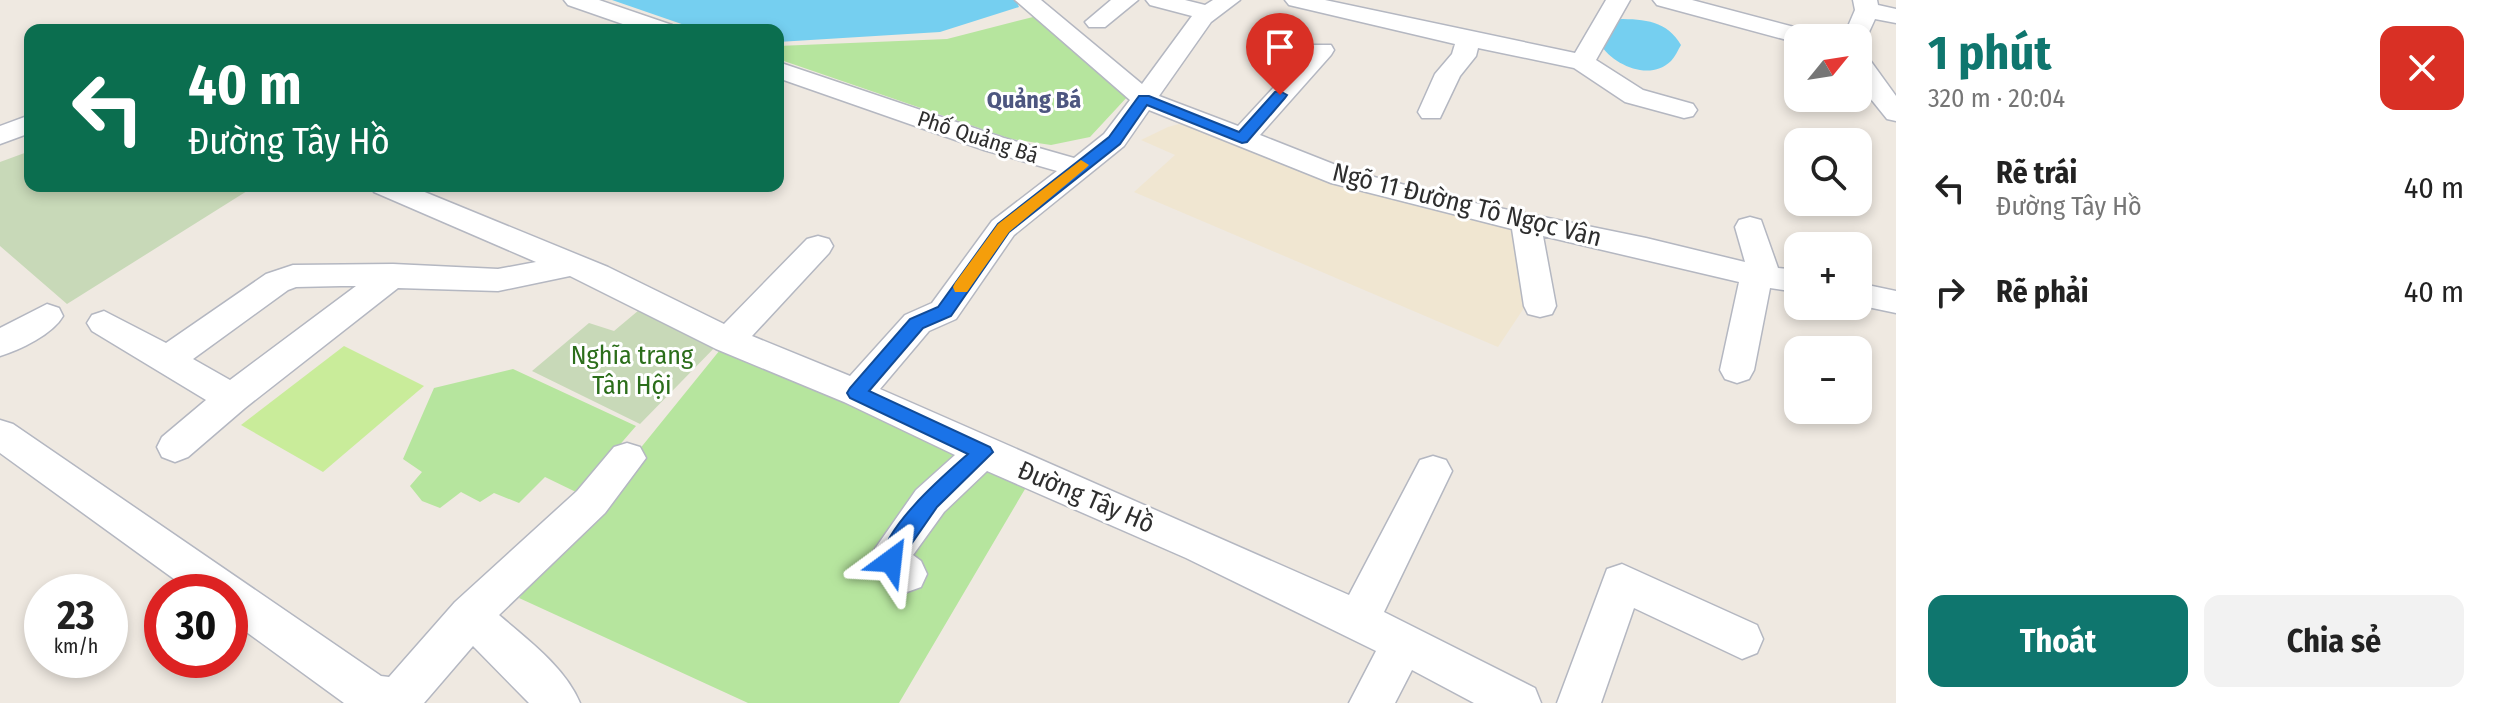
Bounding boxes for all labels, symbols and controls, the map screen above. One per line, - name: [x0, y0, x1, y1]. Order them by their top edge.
- pin: [1246, 13, 1314, 95]
- north arrow: [1784, 24, 1872, 112]
- map controls: [1784, 24, 1872, 424]
- text: 1 phút: [1928, 24, 2051, 82]
- icon: arrive: [1258, 25, 1302, 69]
- button: close: [2380, 26, 2464, 110]
- text: 40 m: [188, 52, 302, 119]
- icon: left: [56, 56, 160, 160]
- text: 320 m · 20:04: [1928, 83, 2065, 114]
- district label: Quảng Bá: [987, 86, 1081, 114]
- street label: Phố Quảng Bá: [914, 105, 1042, 169]
- text: Đường Tây Hồ: [188, 120, 390, 164]
- button: search: [1784, 128, 1872, 216]
- text: Rẽ trái: [1996, 155, 2077, 191]
- street label: Ngõ 11 Đường Tô Ngọc Vân: [1329, 157, 1605, 253]
- icon: left: [1928, 166, 1972, 210]
- text: 40 m: [2404, 170, 2464, 206]
- text: Đường Tây Hồ: [1996, 191, 2142, 222]
- button: +: [1784, 232, 1872, 320]
- icon: right: [1928, 270, 1972, 314]
- text: Rẽ phải: [1996, 274, 2089, 310]
- text: 40 m: [2404, 274, 2464, 310]
- button: −: [1784, 336, 1872, 424]
- park label: Nghĩa trang Tân Hội: [571, 340, 694, 401]
- street label: Đường Tây Hồ: [1013, 454, 1159, 540]
- position arrow: [849, 519, 933, 603]
- speed limit sign: 30: [144, 574, 248, 678]
- text: 23: [57, 592, 95, 640]
- button: Thoát: [1928, 595, 2188, 687]
- button: Chia sẻ: [2204, 595, 2464, 687]
- text: km/h: [54, 634, 98, 658]

